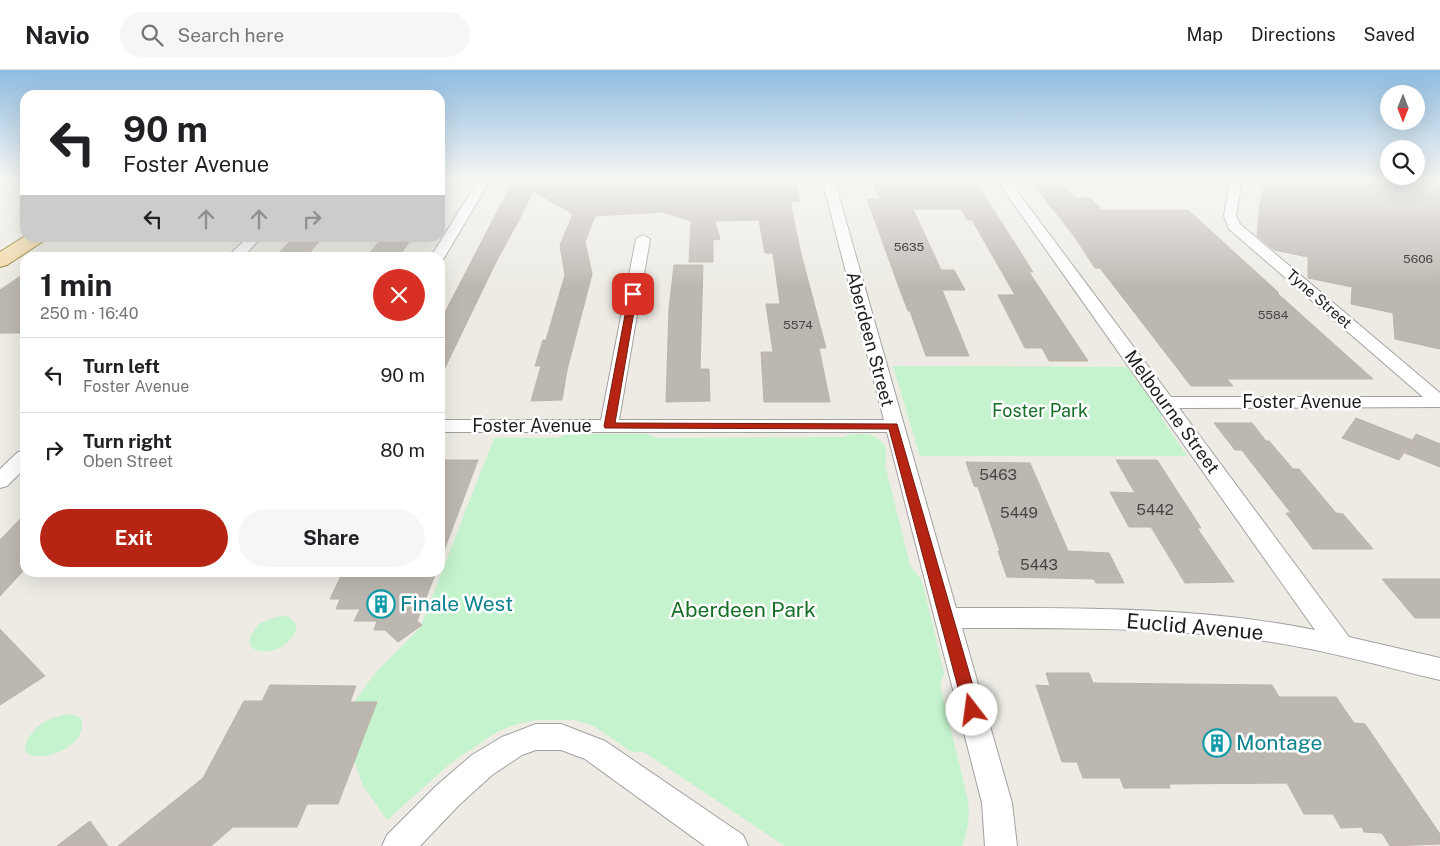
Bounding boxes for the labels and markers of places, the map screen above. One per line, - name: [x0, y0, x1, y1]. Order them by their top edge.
- pin: [612, 273, 654, 315]
- building icon: Finale West: [366, 589, 396, 619]
- place label: Finale West: [400, 591, 513, 616]
- building icon: Montage: [1202, 728, 1232, 758]
- place label: Montage: [1236, 730, 1322, 755]

